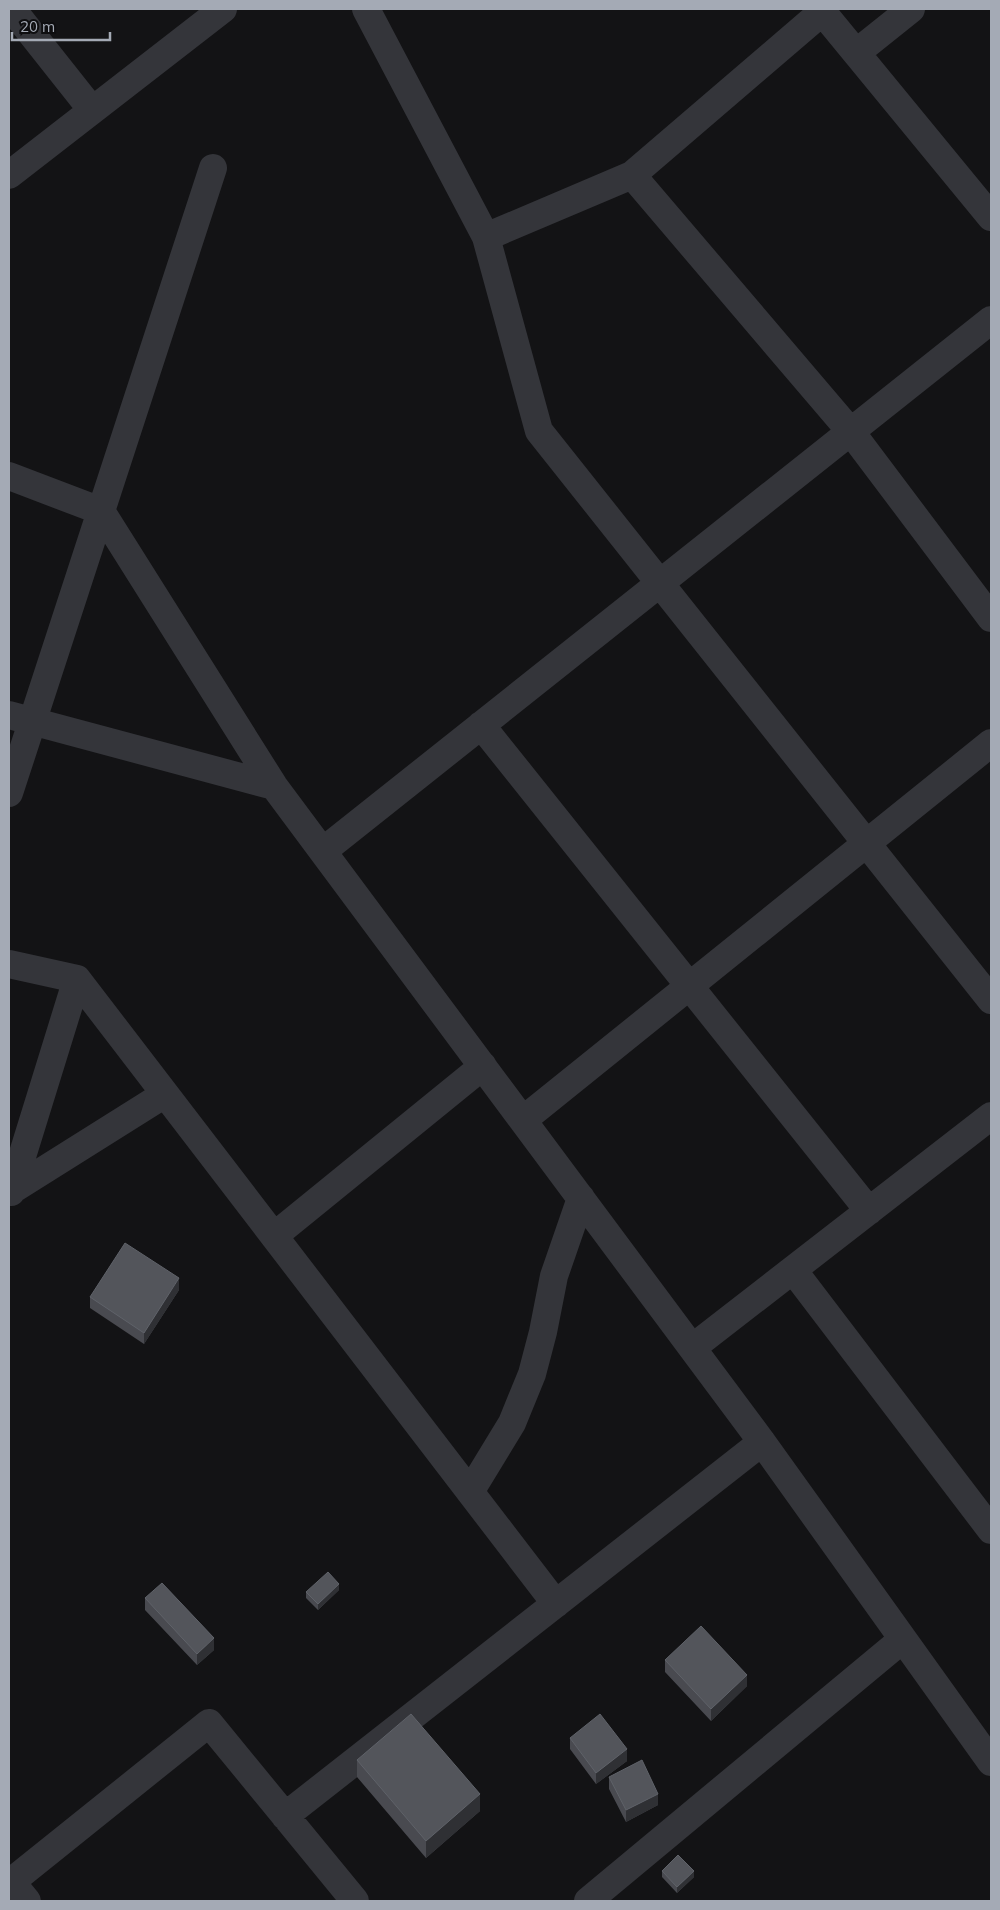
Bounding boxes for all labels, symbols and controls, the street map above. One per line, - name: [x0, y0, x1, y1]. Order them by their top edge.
- scale bar: [12, 10, 110, 42]
- text: 20 m: [20, 17, 55, 36]

